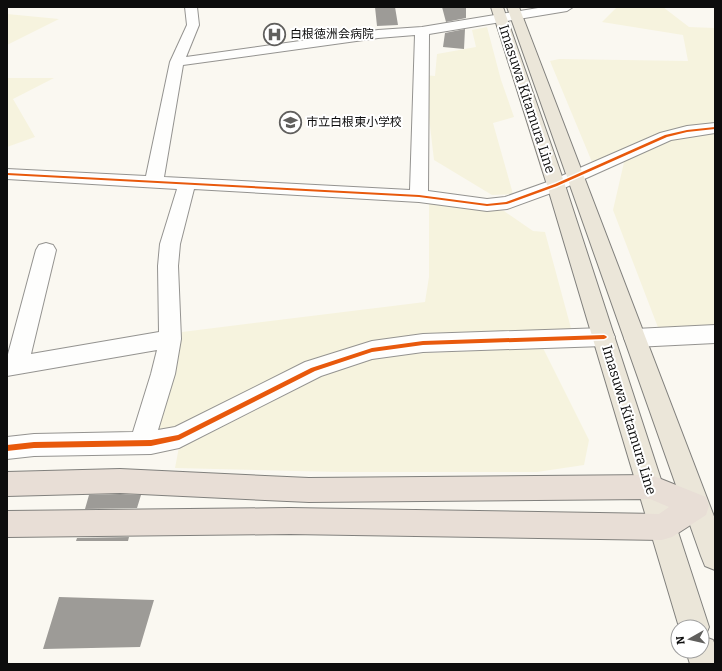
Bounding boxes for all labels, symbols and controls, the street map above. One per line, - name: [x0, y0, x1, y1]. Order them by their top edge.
- hospital icon: 白根徳洲会病院: [261, 21, 287, 47]
- street label: Imasuwa Kitamura Line: [495, 22, 559, 176]
- place label: 白根徳洲会病院: [290, 27, 374, 41]
- school or university icon: 市立白根東小学校: [278, 109, 304, 135]
- place label: 市立白根東小学校: [306, 115, 402, 129]
- street label: Imasuwa Kitamura Line: [598, 343, 660, 497]
- north arrow: [670, 619, 710, 659]
- text: N: [673, 635, 688, 645]

